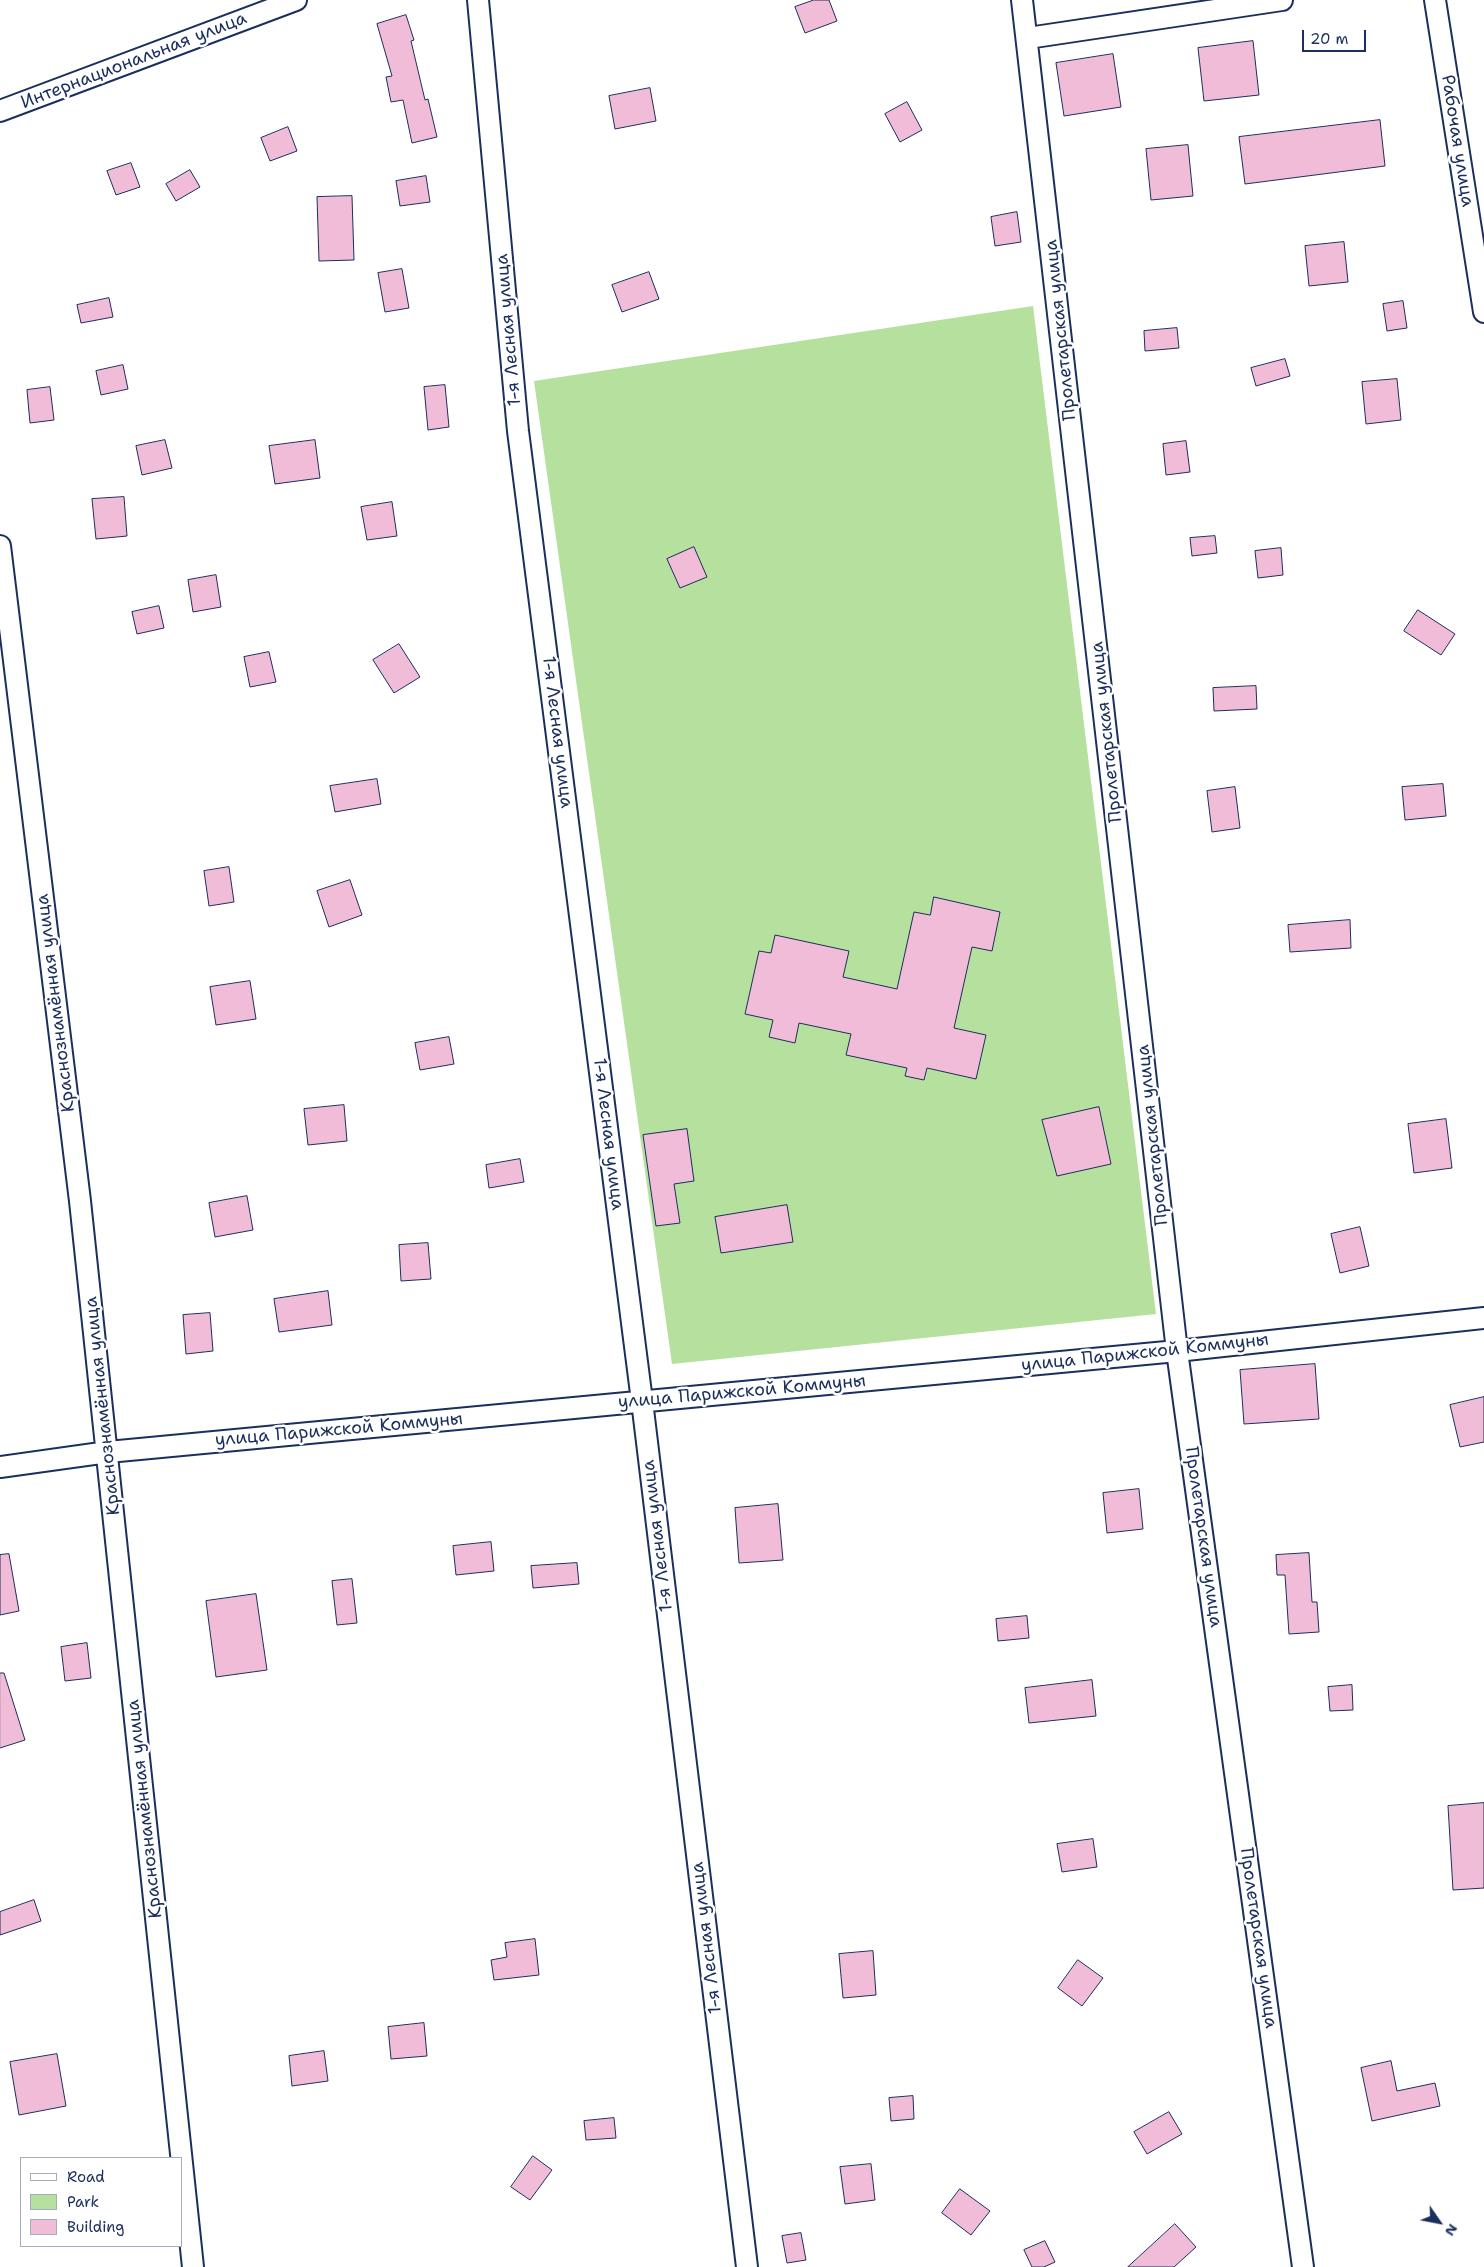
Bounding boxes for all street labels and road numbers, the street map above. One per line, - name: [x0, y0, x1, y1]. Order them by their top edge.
- street label: Интернациональная улица: [18, 8, 250, 114]
- street label: Рабочая улица: [1436, 73, 1478, 209]
- street label: Пролетарская улица: [1041, 238, 1081, 422]
- street label: 1-я Лесная улица: [492, 253, 526, 407]
- street label: Пролетарская улица: [1087, 640, 1127, 824]
- street label: 1-я Лесная улица: [537, 655, 577, 809]
- street label: Краснознамённая улица: [32, 893, 80, 1113]
- street label: Пролетарская улица: [1133, 1043, 1173, 1227]
- street label: 1-я Лесная улица: [588, 1057, 628, 1211]
- street label: Краснознамённая улица: [81, 1296, 125, 1516]
- street label: улица Парижской Коммуны: [1020, 1329, 1270, 1377]
- street label: улица Парижской Коммуны: [617, 1370, 867, 1414]
- street label: улица Парижской Коммуны: [214, 1408, 464, 1452]
- street label: Пролетарская улица: [1180, 1445, 1226, 1629]
- street label: 1-я Лесная улица: [638, 1459, 678, 1613]
- street label: Краснознамённая улица: [123, 1699, 167, 1919]
- street label: Пролетарская улица: [1235, 1846, 1281, 2030]
- street label: 1-я Лесная улица: [687, 1861, 727, 2015]

